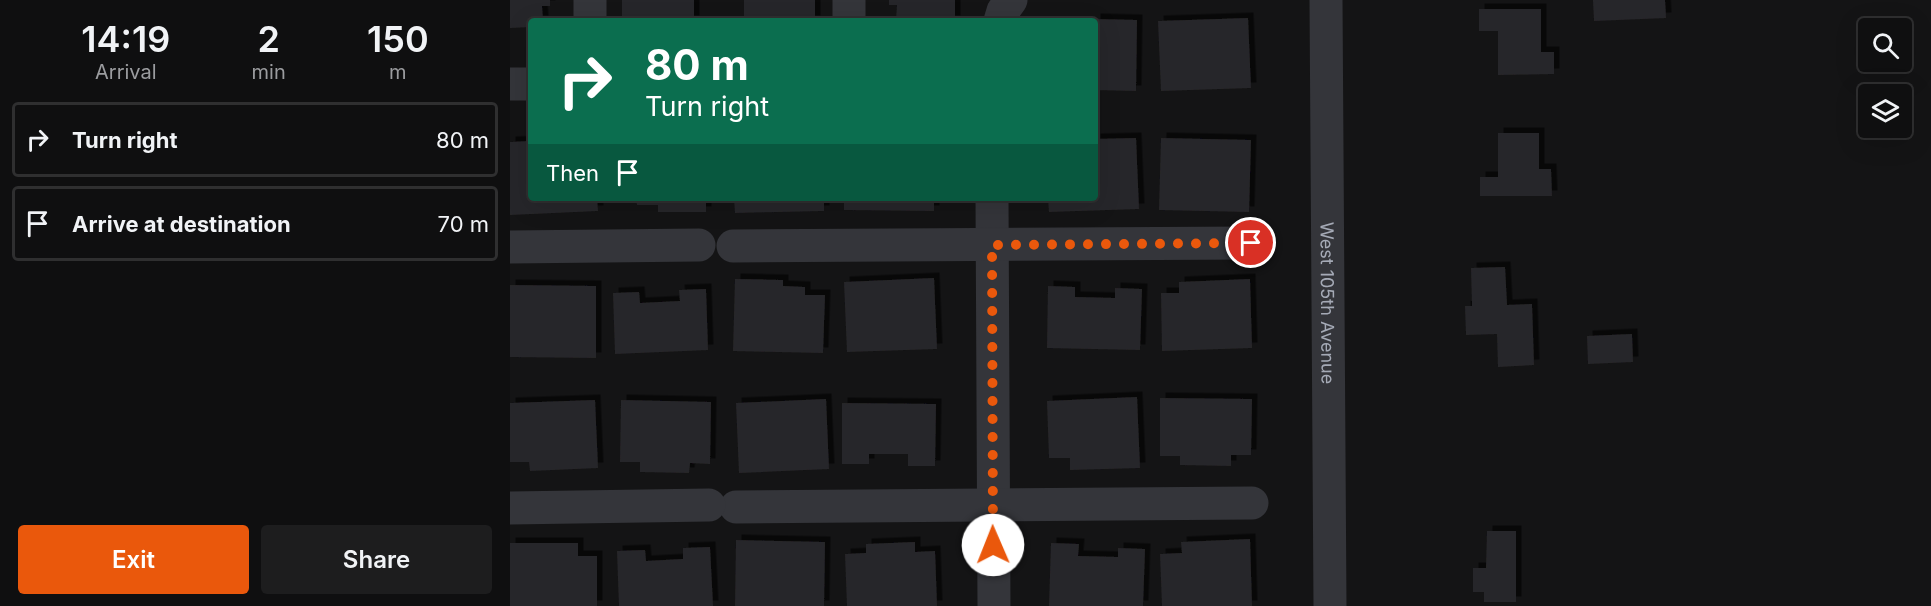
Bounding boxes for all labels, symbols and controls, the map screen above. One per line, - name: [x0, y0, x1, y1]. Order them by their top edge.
- text: 14:19: [81, 17, 170, 61]
- text: 2: [257, 17, 280, 61]
- text: 150: [367, 17, 429, 61]
- map controls: [1858, 18, 1912, 138]
- button: search: [1858, 18, 1912, 72]
- text: 80 m: [645, 39, 749, 90]
- icon: right: [546, 42, 624, 120]
- text: Arrival: [95, 60, 157, 84]
- text: min: [252, 60, 286, 84]
- text: m: [389, 60, 407, 84]
- button: layers: [1858, 84, 1912, 138]
- text: Turn right: [645, 90, 769, 123]
- icon: right: [21, 123, 54, 156]
- text: Turn right: [72, 127, 178, 153]
- text: 80 m: [436, 127, 489, 153]
- icon: arrive: [611, 156, 644, 189]
- text: Then: [546, 160, 599, 186]
- icon: arrive: [21, 207, 54, 240]
- text: Arrive at destination: [72, 211, 291, 237]
- text: 70 m: [438, 211, 489, 237]
- pin: [1225, 217, 1276, 268]
- street label: West 105th Avenue: [1317, 222, 1339, 384]
- icon: arrive: [1234, 226, 1267, 259]
- position arrow: [961, 513, 1025, 577]
- button: Exit: [18, 525, 249, 594]
- button: Share: [261, 525, 492, 594]

